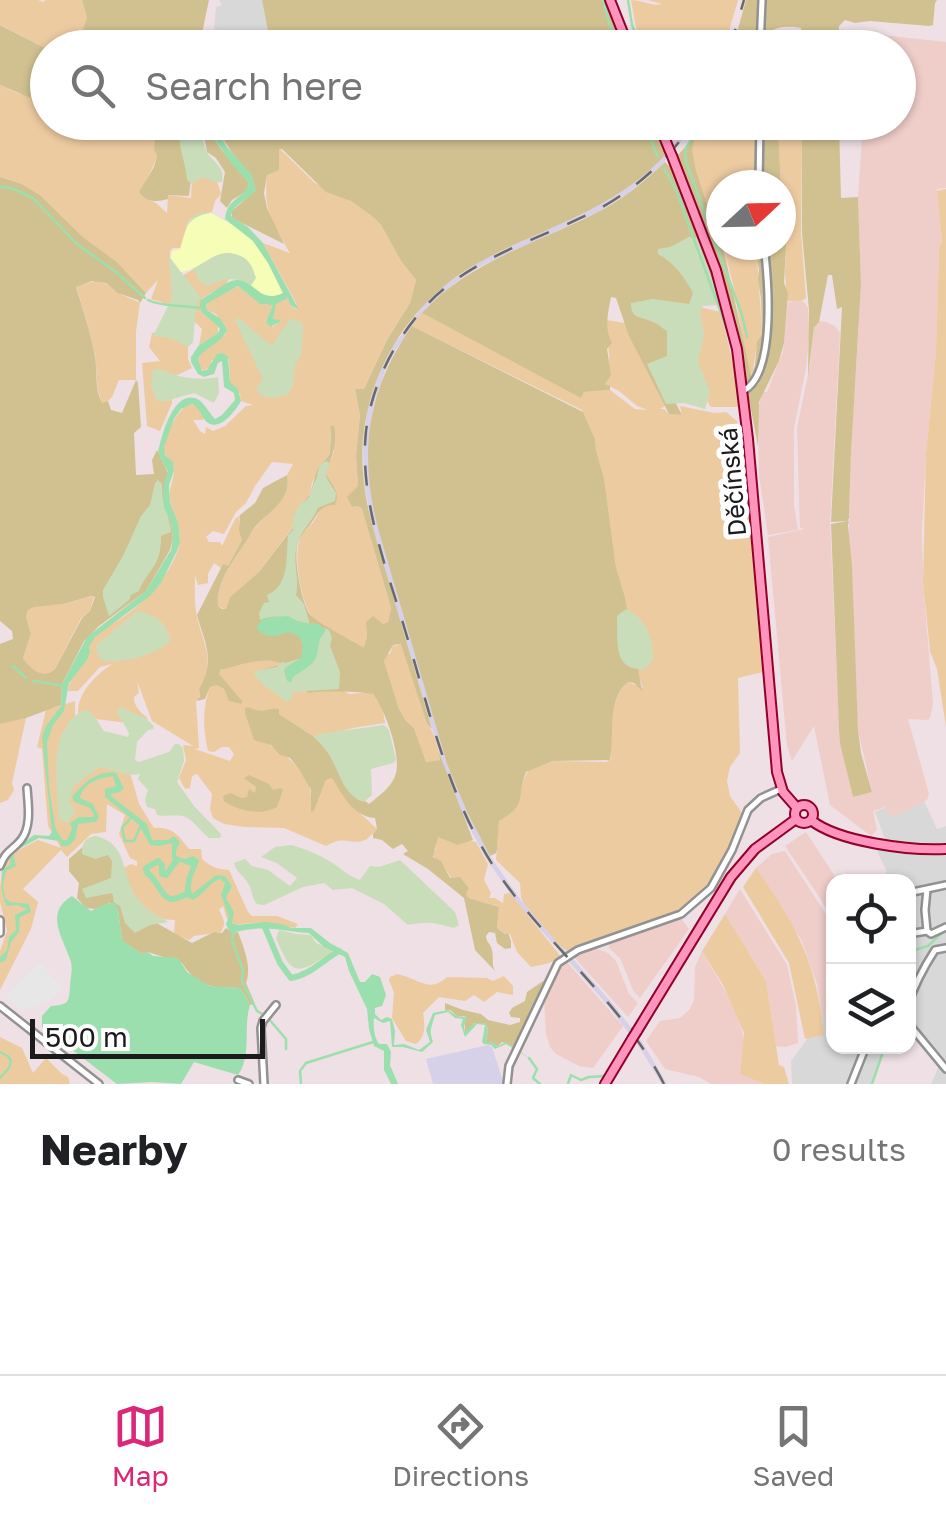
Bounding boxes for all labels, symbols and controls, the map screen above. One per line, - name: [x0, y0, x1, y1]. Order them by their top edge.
- search box: [30, 30, 916, 140]
- icon: search: [65, 58, 120, 113]
- text: Search here: [145, 63, 363, 108]
- north arrow: [706, 170, 796, 260]
- street label: Děčínská: [712, 426, 752, 538]
- map controls: [826, 874, 916, 1054]
- button: locate: [826, 874, 916, 964]
- button: layers: [826, 964, 916, 1054]
- scale bar: [30, 1014, 265, 1058]
- text: 500 m: [45, 1020, 128, 1053]
- text: Nearby: [40, 1124, 188, 1174]
- text: 0 results: [772, 1130, 906, 1168]
- tab: Map: [112, 1399, 169, 1492]
- tab: Directions: [392, 1399, 529, 1492]
- tab: Saved: [752, 1399, 834, 1492]

